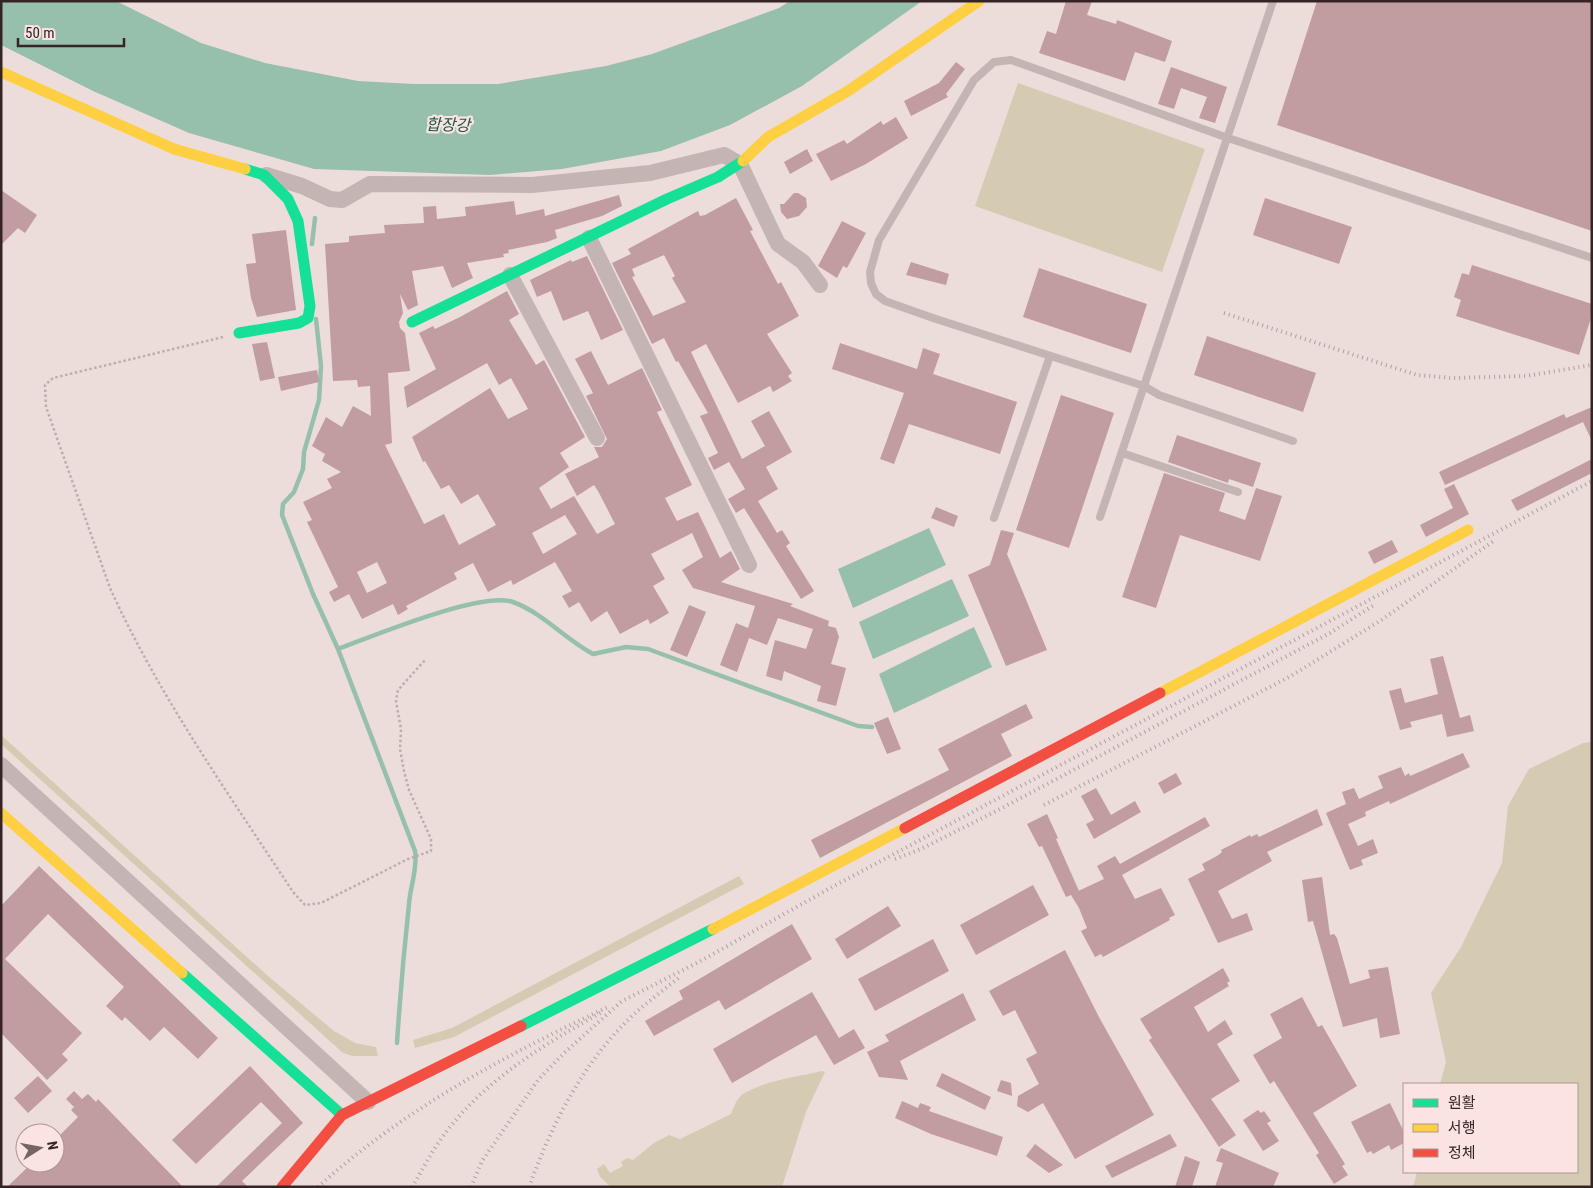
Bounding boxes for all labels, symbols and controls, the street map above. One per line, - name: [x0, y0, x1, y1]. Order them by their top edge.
- scale bar: [18, 15, 124, 47]
- text: 50 m: [25, 24, 55, 42]
- water label: 합장강: [426, 115, 473, 135]
- legend: [1403, 1083, 1578, 1173]
- text: 원활: [1448, 1094, 1476, 1112]
- text: 서행: [1448, 1119, 1476, 1137]
- north arrow: [15, 1123, 65, 1173]
- text: N: [44, 1140, 61, 1151]
- text: 정체: [1448, 1144, 1476, 1162]

